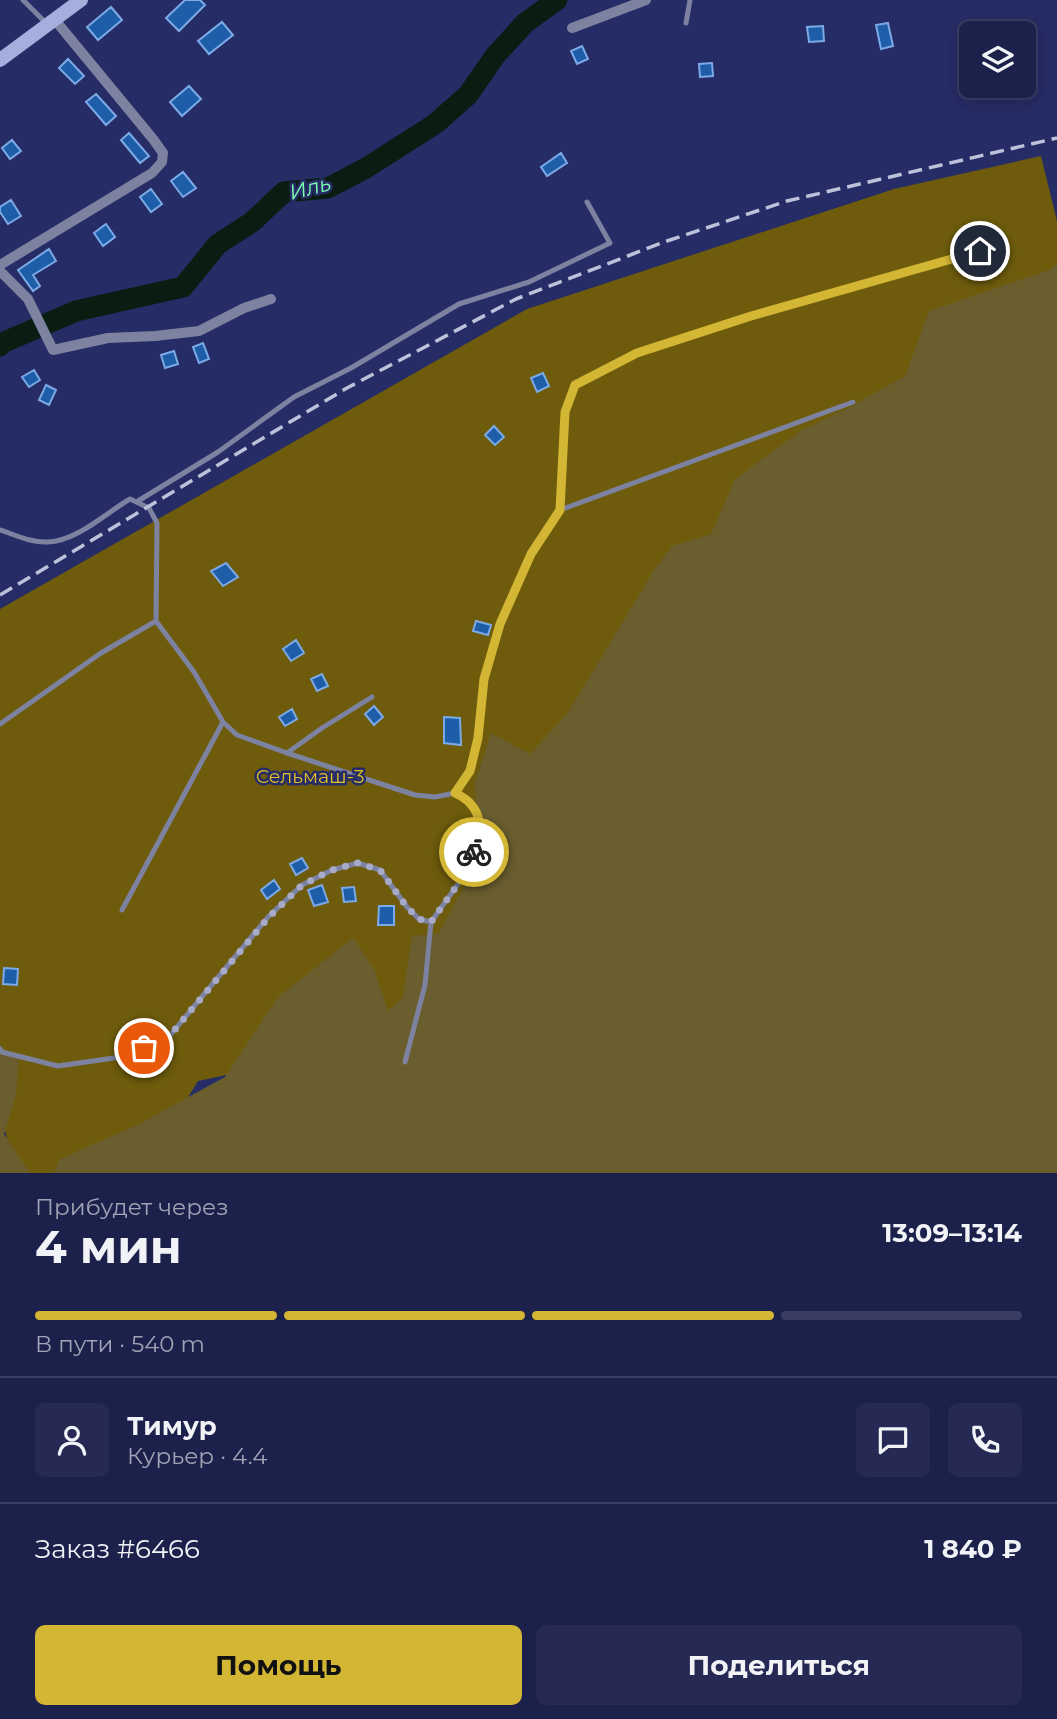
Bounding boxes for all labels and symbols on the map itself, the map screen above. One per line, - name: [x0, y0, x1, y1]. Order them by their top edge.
- water label: Иль: [286, 170, 333, 205]
- pin: [950, 221, 1010, 281]
- park label: Сельмаш-3: [256, 765, 364, 788]
- courier: [439, 817, 509, 887]
- pin: [114, 1018, 174, 1078]

